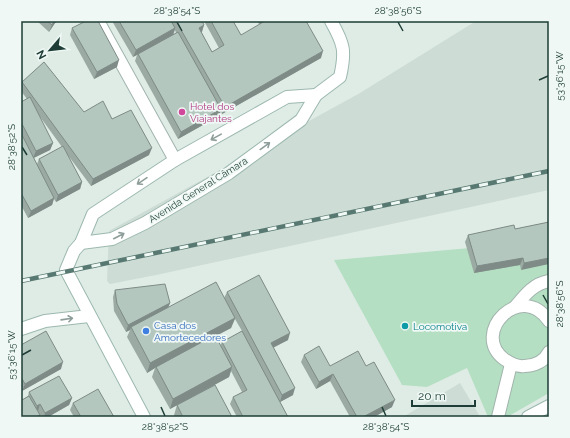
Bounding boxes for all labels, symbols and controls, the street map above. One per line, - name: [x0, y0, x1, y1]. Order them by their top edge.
- text: 28°38'54"S: [154, 5, 200, 16]
- text: 28°38'56"S: [374, 5, 422, 16]
- north arrow: [30, 30, 70, 70]
- text: N: [34, 48, 49, 61]
- text: 53°36'15"W: [554, 51, 565, 101]
- place label: Hotel dos Viajantes: [190, 101, 234, 124]
- marker: Hotel dos Viajantes: [177, 107, 187, 117]
- text: 28°38'52"S: [6, 124, 17, 170]
- one-way arrow: [210, 133, 222, 141]
- one-way arrow: [260, 142, 271, 150]
- street label: Avenida General Câmara: [147, 155, 249, 225]
- one-way arrow: [137, 177, 148, 185]
- one-way arrow: [113, 232, 125, 239]
- text: 28°38'56"S: [554, 280, 565, 328]
- one-way arrow: [60, 315, 73, 322]
- place label: Casa dos Amortecedores: [154, 320, 226, 343]
- marker: Locomotiva: [400, 321, 410, 331]
- place label: Locomotiva: [413, 321, 467, 332]
- marker: Casa dos Amortecedores: [141, 326, 151, 336]
- text: 53°36'15"W: [6, 330, 17, 380]
- scale bar: [412, 382, 475, 408]
- text: 20 m: [418, 389, 446, 403]
- text: 28°38'52"S: [142, 421, 188, 432]
- text: 28°38'54"S: [363, 421, 409, 432]

